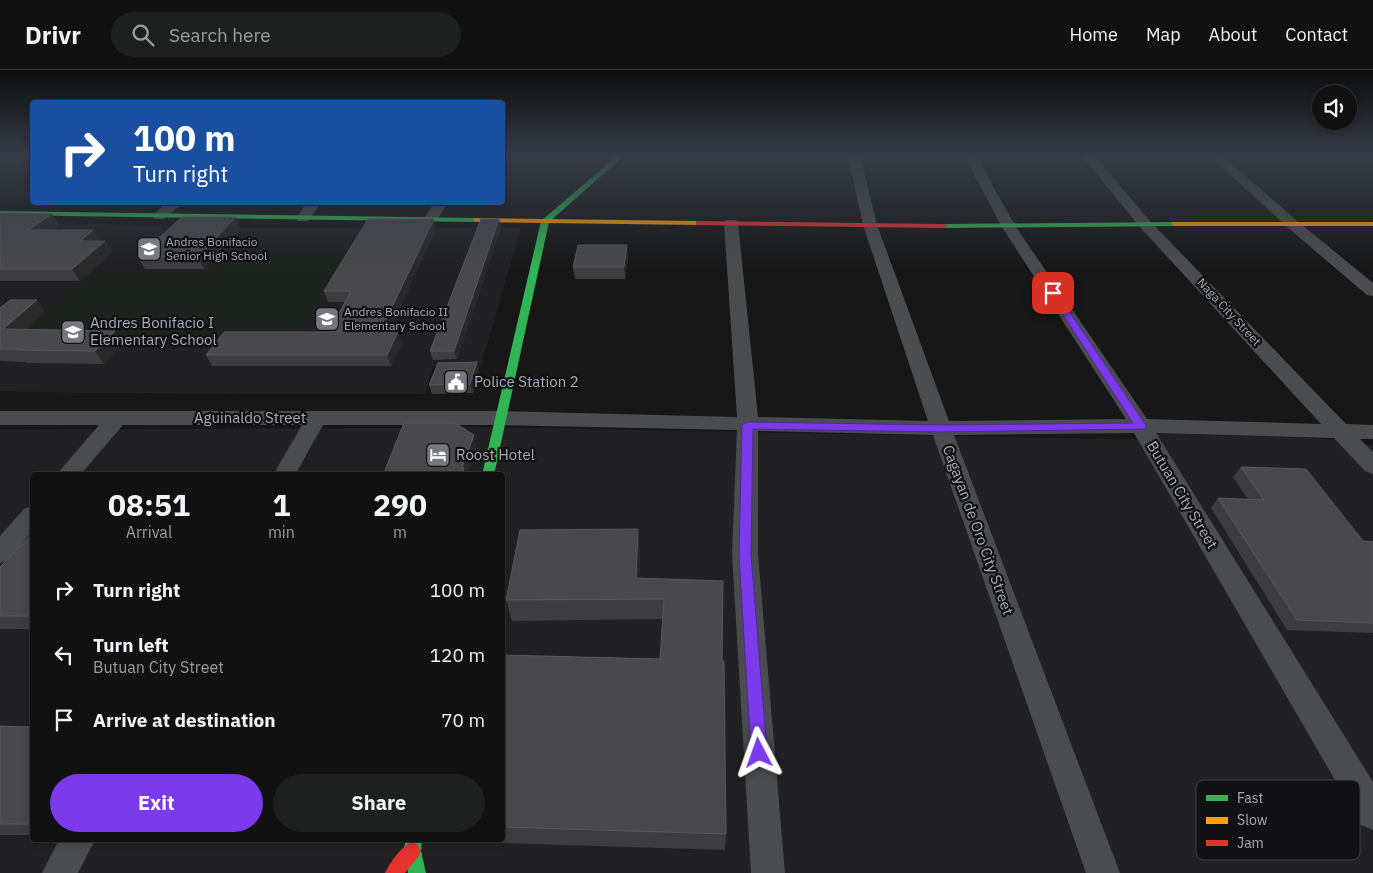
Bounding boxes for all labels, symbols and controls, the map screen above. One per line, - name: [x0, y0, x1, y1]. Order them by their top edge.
- search box: [111, 12, 461, 57]
- text: Drivr: [25, 19, 81, 51]
- icon: search: [129, 21, 157, 49]
- text: Search here: [169, 23, 271, 47]
- text: Home: [1070, 23, 1118, 46]
- text: Map: [1146, 23, 1181, 46]
- text: About: [1209, 23, 1257, 46]
- text: Contact: [1285, 23, 1348, 46]
- map controls: [1312, 85, 1357, 130]
- button: sound: [1312, 85, 1357, 130]
- text: 100 m: [133, 115, 236, 161]
- icon: right: [50, 120, 115, 185]
- text: Turn right: [133, 159, 228, 188]
- place label: Andres Bonifacio Senior High School: [166, 234, 267, 263]
- school or university icon: Andres Bonifacio Senior High School: [136, 236, 162, 262]
- pin: [1032, 272, 1074, 314]
- street label: Naga City Street: [1194, 275, 1264, 349]
- icon: arrive: [1039, 279, 1067, 307]
- place label: Andres Bonifacio II Elementary School: [344, 304, 448, 333]
- school or university icon: Andres Bonifacio II Elementary School: [314, 306, 340, 332]
- place label: Andres Bonifacio I Elementary School: [90, 313, 217, 349]
- school or university icon: Andres Bonifacio I Elementary School: [60, 319, 86, 345]
- public building icon: Police Station 2: [443, 369, 469, 395]
- place label: Police Station 2: [474, 372, 579, 391]
- street label: Aguinaldo Street: [194, 408, 306, 427]
- street label: Butuan City Street: [1143, 437, 1222, 552]
- hotel icon: Roost Hotel: [425, 442, 451, 468]
- street label: Cagayan de Oro City Street: [939, 442, 1018, 617]
- place label: Roost Hotel: [456, 445, 535, 464]
- text: 08:51: [108, 485, 190, 524]
- text: 1: [272, 485, 290, 524]
- text: 290: [373, 485, 427, 524]
- text: Arrival: [126, 522, 172, 542]
- text: min: [268, 522, 295, 542]
- text: m: [393, 522, 407, 542]
- icon: right: [50, 576, 78, 604]
- text: Turn right: [93, 578, 180, 602]
- text: 100 m: [430, 578, 485, 602]
- text: Turn left: [93, 633, 169, 657]
- icon: left: [50, 641, 78, 669]
- text: 120 m: [430, 643, 485, 667]
- text: Butuan City Street: [93, 657, 224, 677]
- icon: arrive: [50, 706, 78, 734]
- text: Arrive at destination: [93, 708, 276, 732]
- text: 70 m: [441, 708, 485, 732]
- position arrow: [732, 726, 784, 778]
- button: Exit: [50, 774, 263, 832]
- button: Share: [273, 774, 485, 832]
- legend: [1196, 780, 1360, 860]
- text: Fast: [1237, 789, 1263, 807]
- text: Slow: [1237, 811, 1268, 829]
- text: Jam: [1237, 834, 1264, 852]

